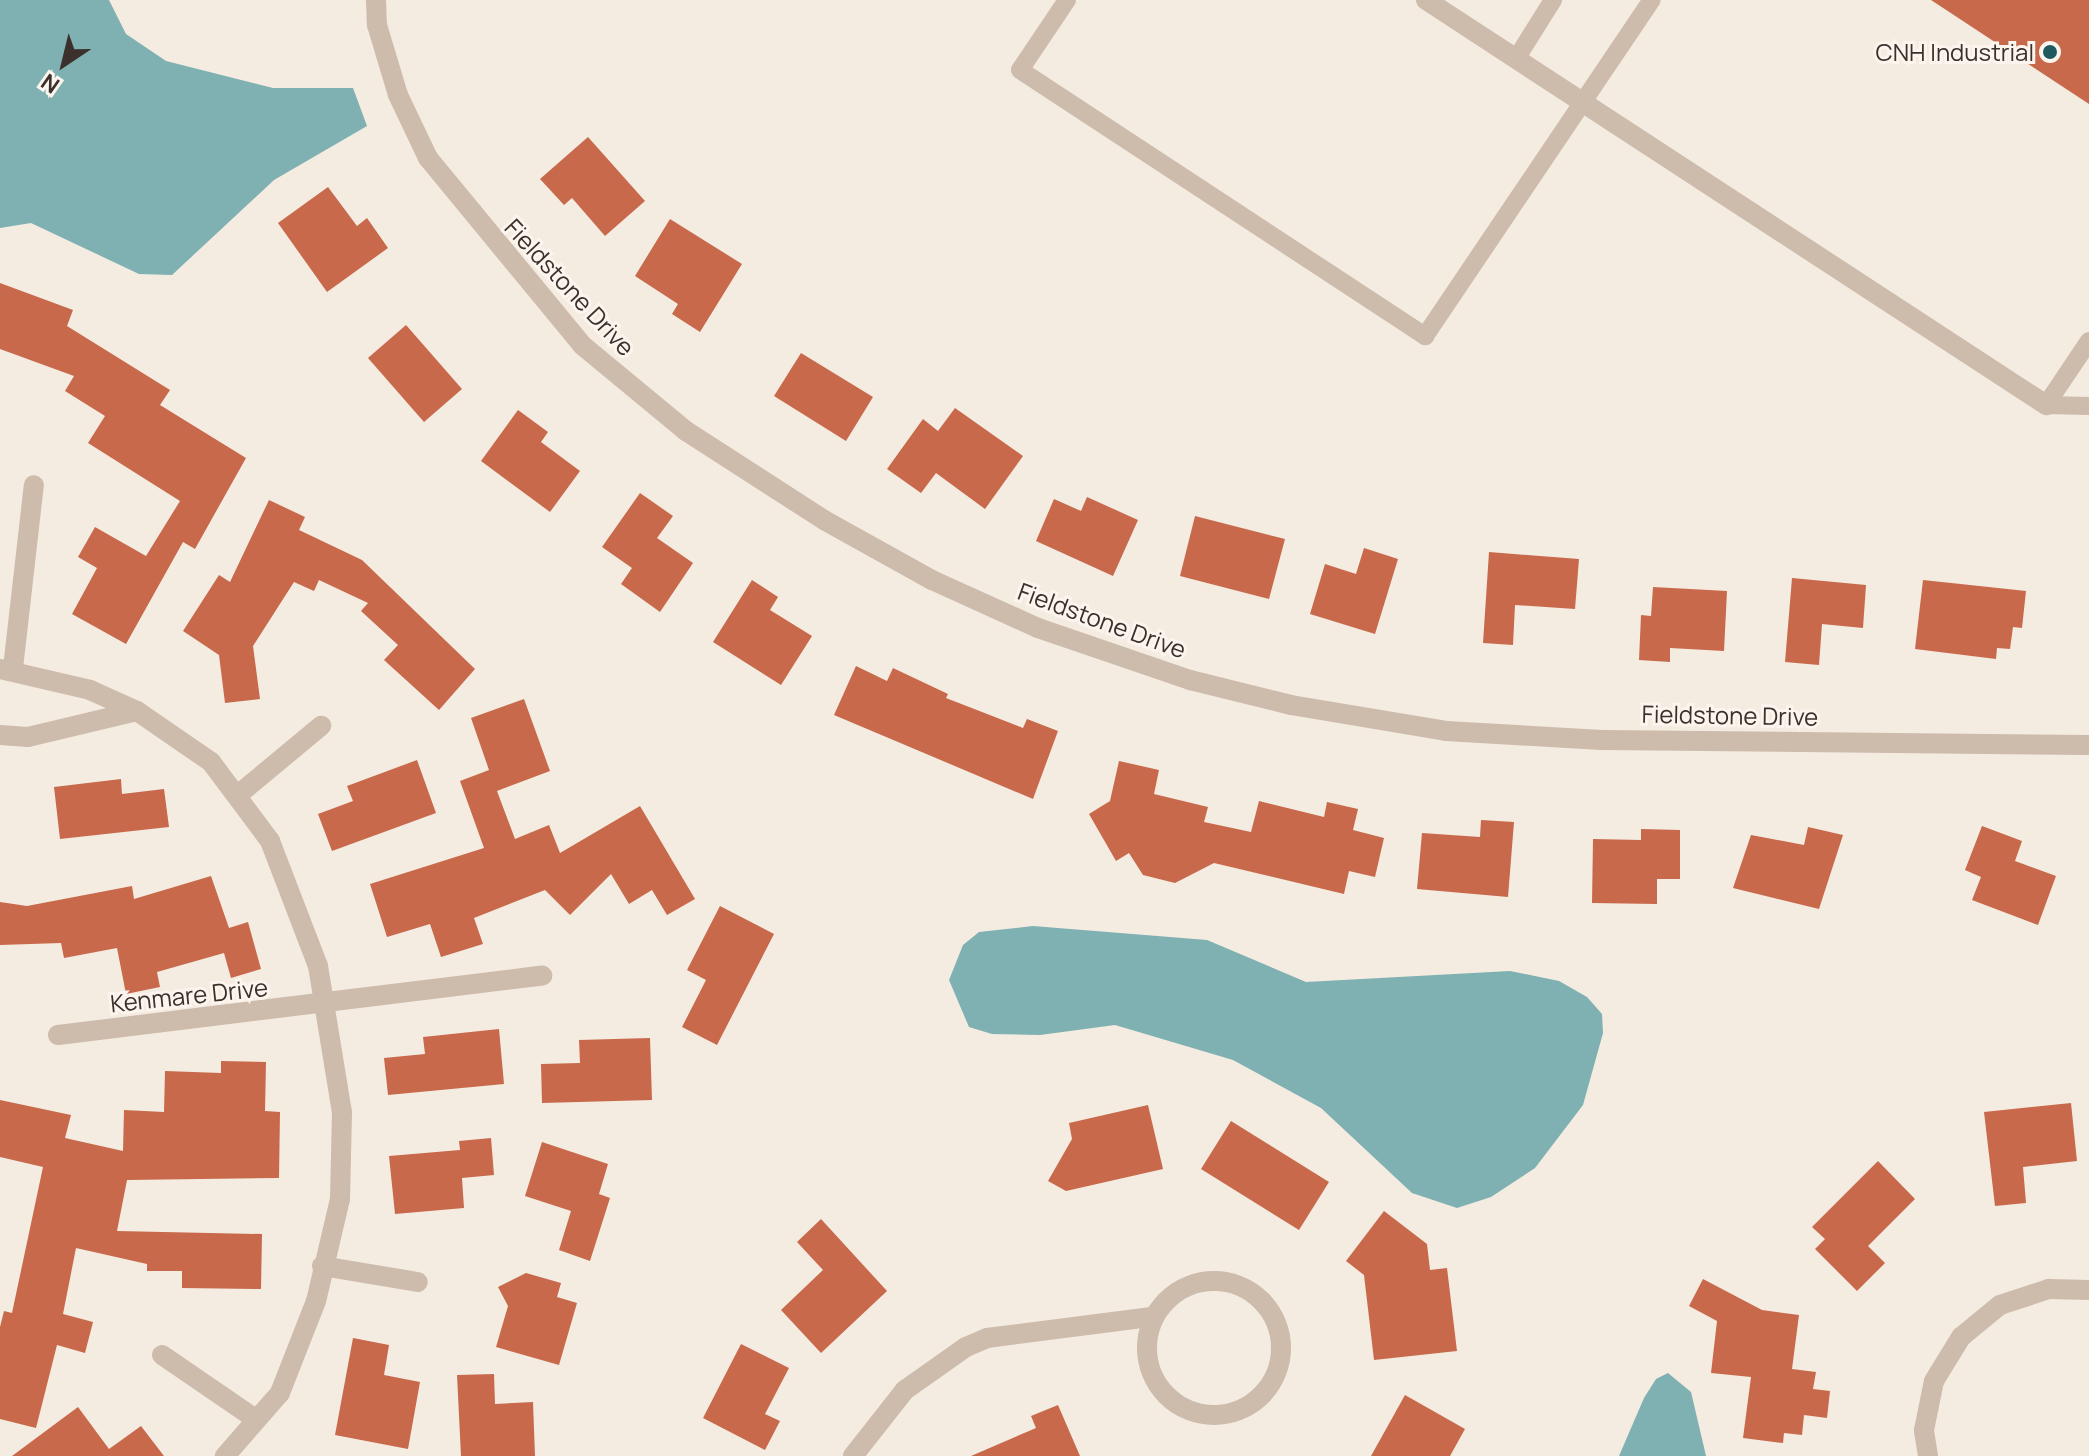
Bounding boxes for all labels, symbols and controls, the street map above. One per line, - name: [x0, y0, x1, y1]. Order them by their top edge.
- north arrow: [24, 24, 104, 104]
- place label: CNH Industrial: [1876, 38, 2034, 66]
- marker: CNH Industrial: [2041, 43, 2059, 61]
- text: N: [35, 67, 65, 100]
- street label: Fieldstone Drive: [499, 213, 641, 361]
- street label: Fieldstone Drive: [1014, 576, 1190, 664]
- street label: Fieldstone Drive: [1641, 699, 1819, 731]
- street label: Kenmare Drive: [109, 972, 269, 1018]

